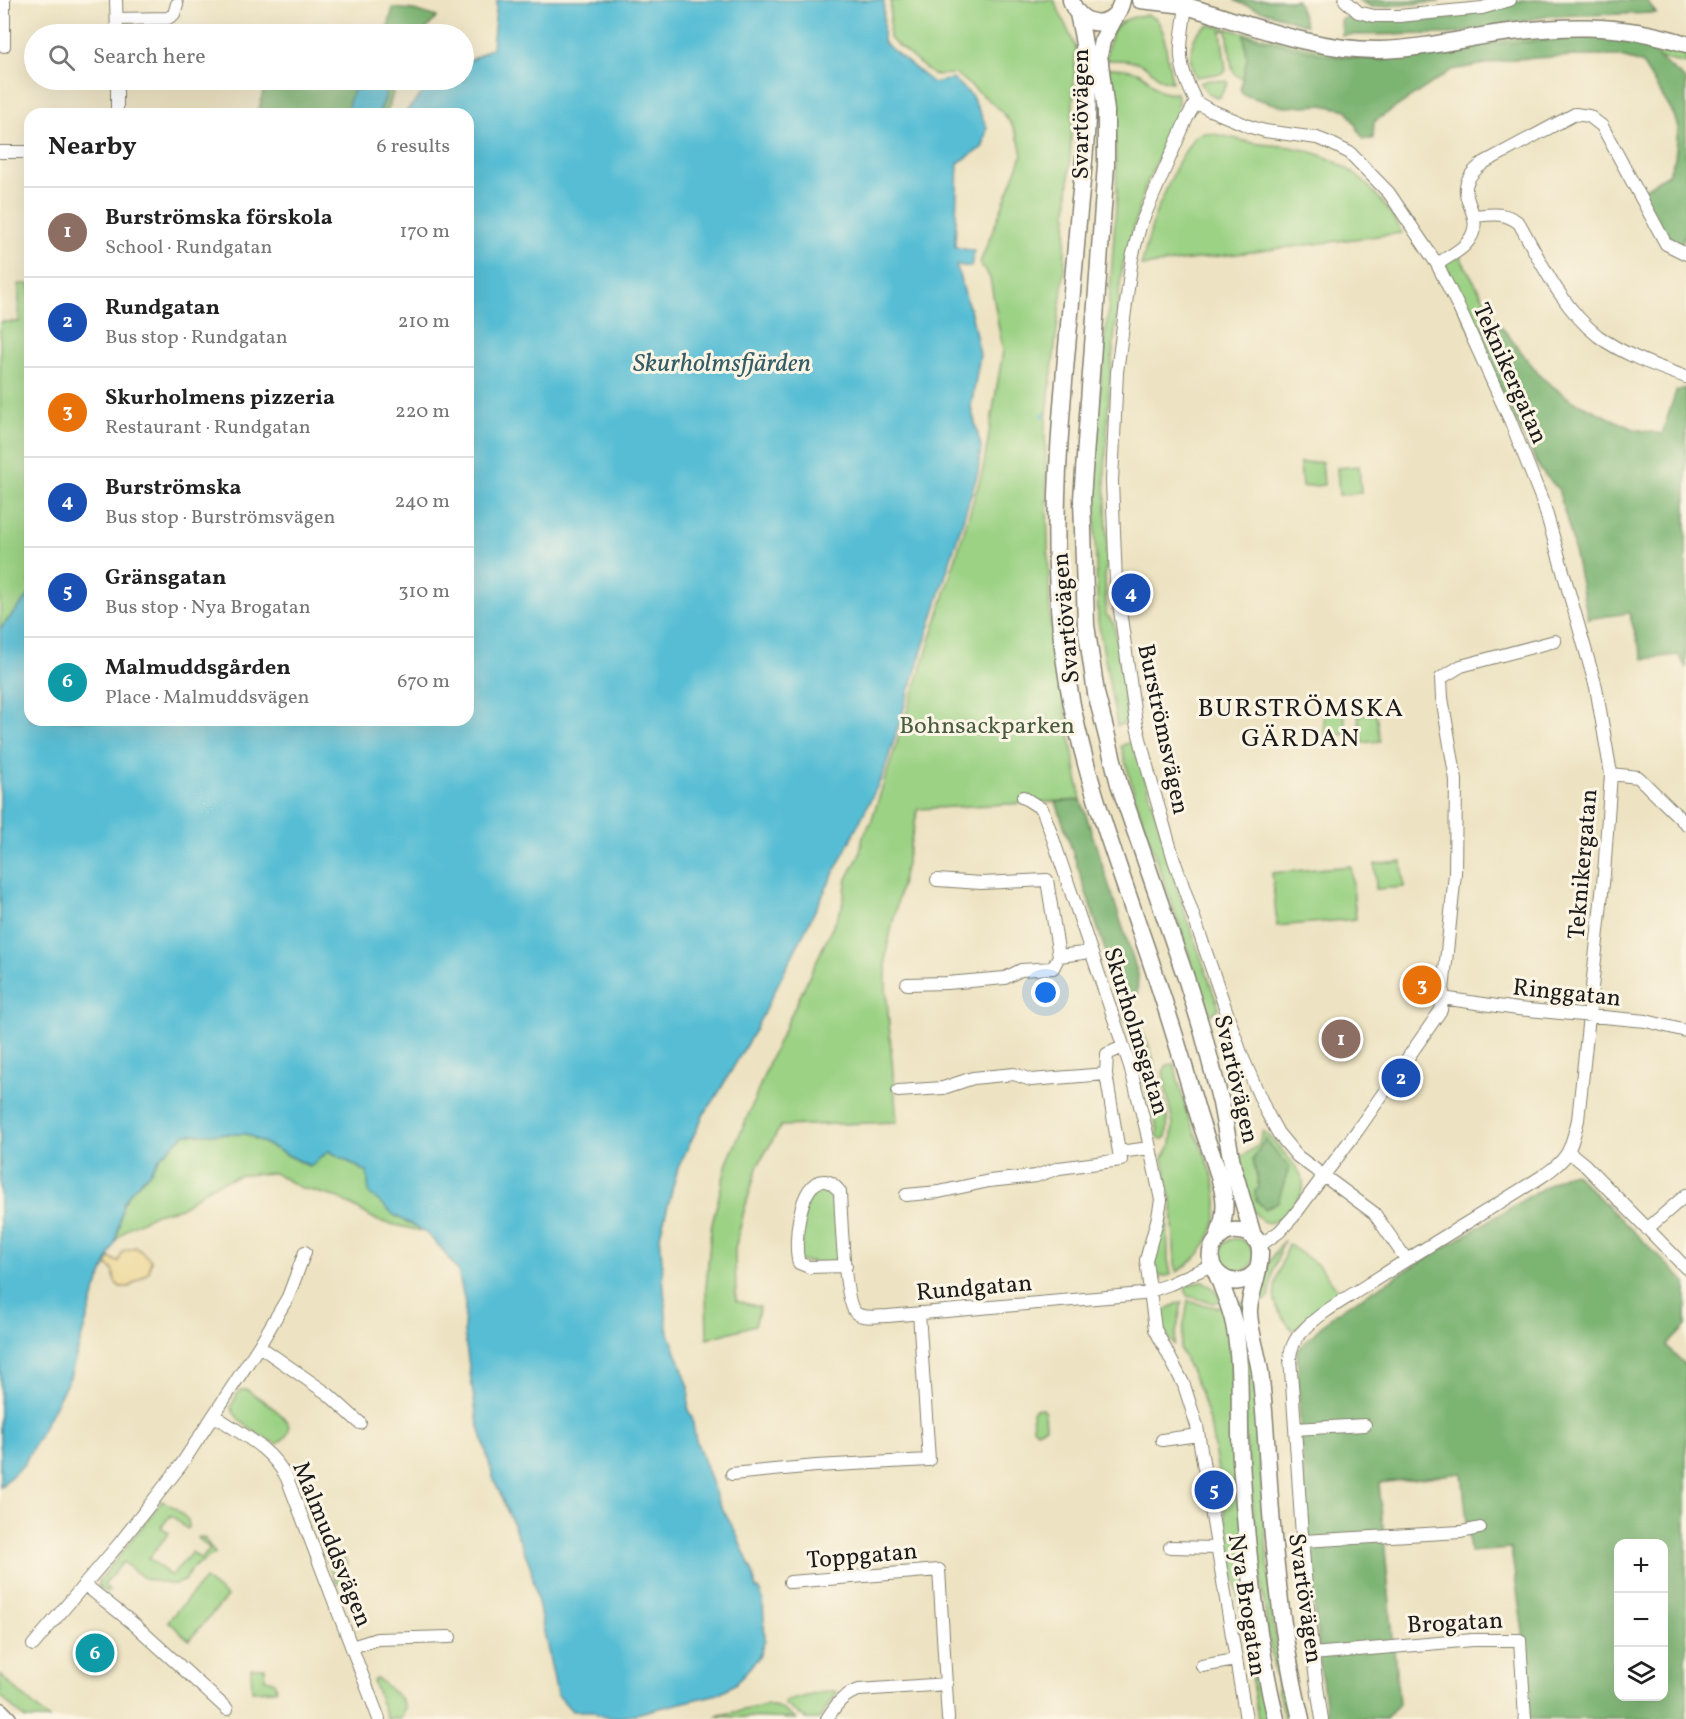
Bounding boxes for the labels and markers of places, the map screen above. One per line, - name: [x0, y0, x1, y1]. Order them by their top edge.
- pin: 4: [1112, 570, 1150, 616]
- pin: 3: [1402, 962, 1442, 1008]
- pin: 1: [1322, 1016, 1360, 1062]
- pin: 2: [1382, 1056, 1420, 1100]
- pin: 5: [1194, 1468, 1234, 1512]
- pin: 6: [76, 1630, 115, 1676]

